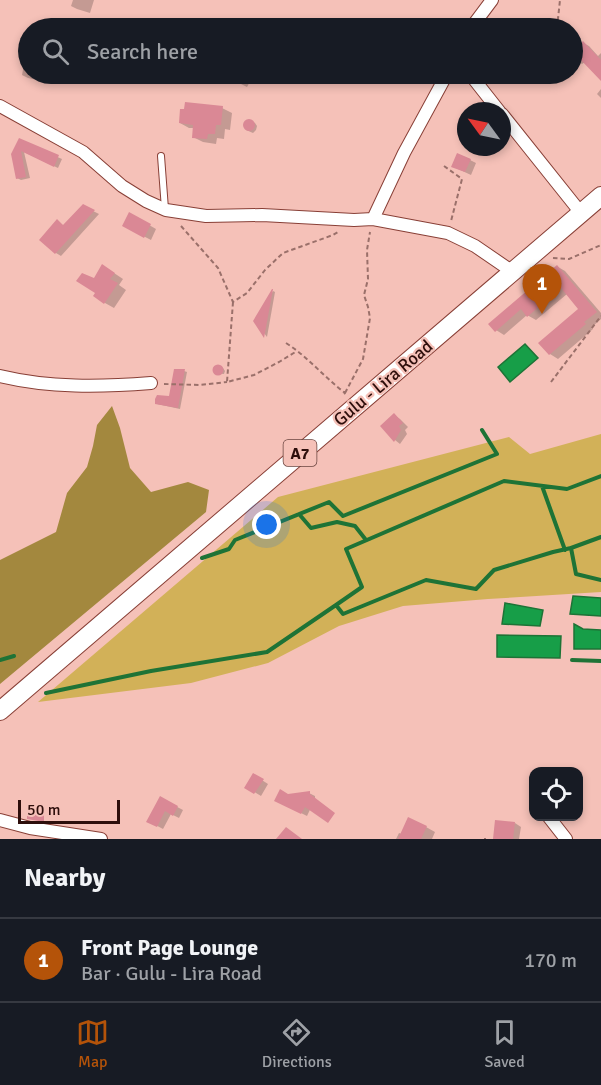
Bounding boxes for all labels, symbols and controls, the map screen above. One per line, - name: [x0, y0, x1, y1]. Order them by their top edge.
- search box: [18, 18, 583, 84]
- icon: search: [39, 35, 72, 68]
- text: Search here: [87, 38, 198, 65]
- north arrow: [457, 102, 511, 156]
- pin: 1: [522, 264, 562, 314]
- street label: Gulu - Lira Road: [329, 335, 437, 431]
- road number: A7: [284, 440, 316, 466]
- your location: [252, 510, 281, 539]
- map controls: [529, 767, 583, 821]
- button: locate: [529, 767, 583, 821]
- scale bar: [18, 797, 120, 824]
- text: 50 m: [27, 800, 61, 820]
- text: Nearby: [24, 862, 105, 894]
- text: Front Page Lounge: [81, 934, 258, 961]
- text: 1: [38, 948, 49, 973]
- text: 170 m: [524, 948, 577, 973]
- text: Bar · Gulu - Lira Road: [81, 961, 262, 986]
- tab: Map: [76, 1016, 109, 1072]
- tab: Directions: [262, 1016, 332, 1072]
- tab: Saved: [484, 1016, 525, 1072]

